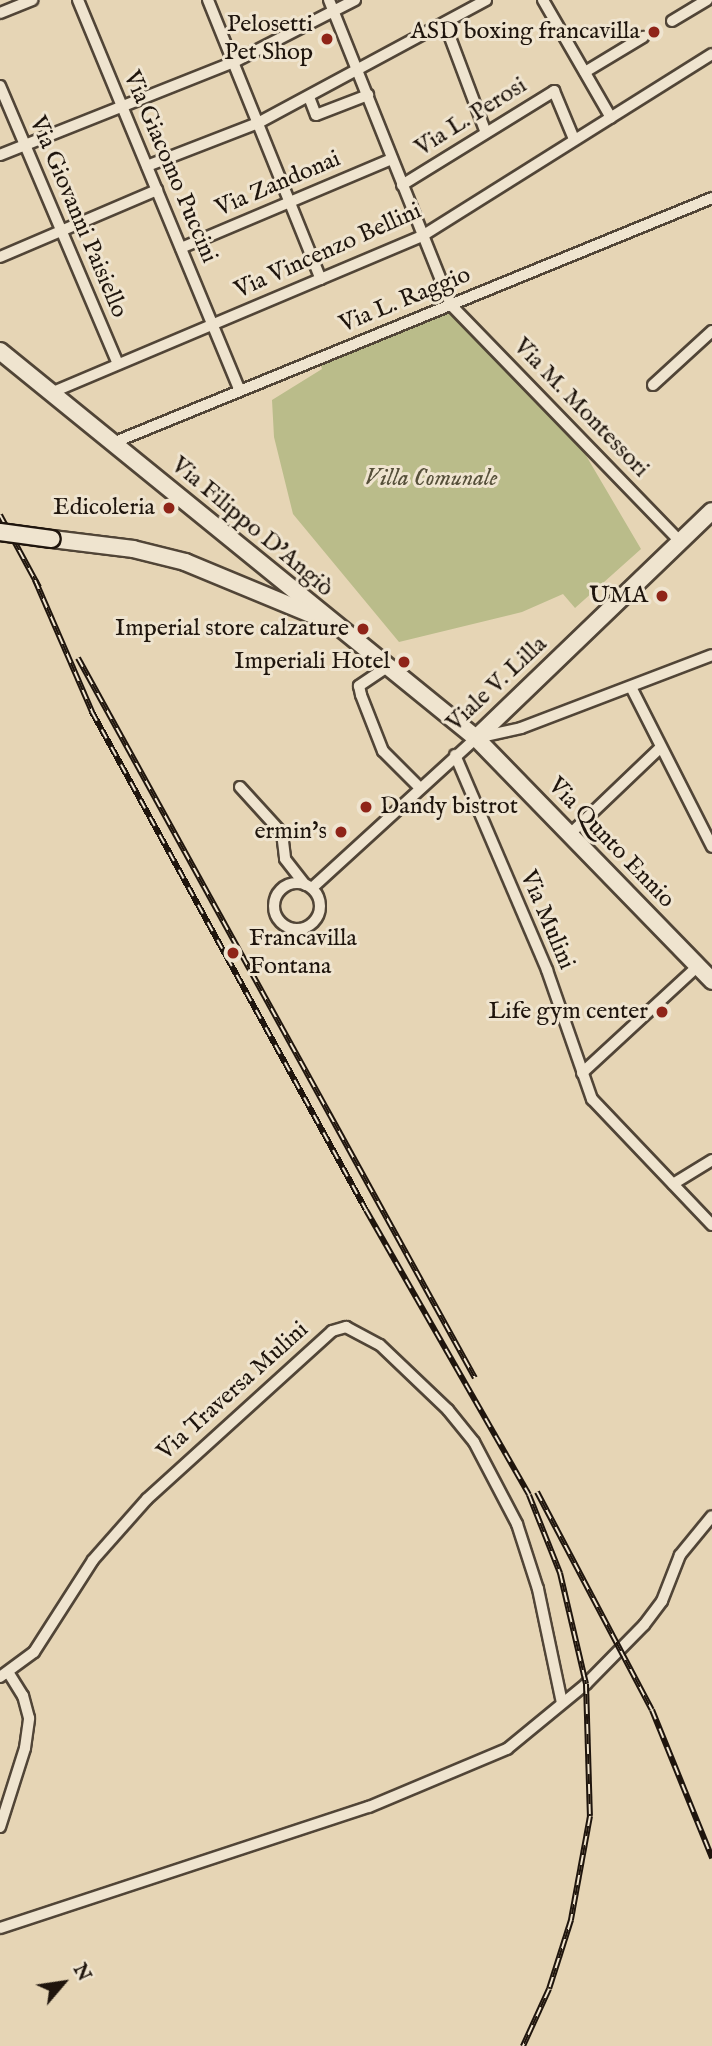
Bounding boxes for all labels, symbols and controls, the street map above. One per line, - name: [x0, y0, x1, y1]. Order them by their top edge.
- place label: Pelosetti Pet Shop: [224, 11, 313, 67]
- place label: ASD boxing francavilla: [411, 18, 640, 46]
- marker: ASD boxing francavilla: [646, 24, 662, 40]
- marker: Pelosetti Pet Shop: [319, 31, 335, 47]
- street label: Via Giacomo Puccini: [116, 67, 224, 267]
- street label: Via L. Perosi: [410, 71, 532, 163]
- street label: Via Giovanni Paisiello: [23, 112, 133, 322]
- street label: Via Zandonai: [211, 145, 345, 223]
- street label: Via Vincenzo Bellini: [230, 197, 426, 305]
- street label: Via L. Raggio: [335, 261, 475, 339]
- street label: Via M. Montessori: [507, 332, 655, 484]
- street label: Via Filippo D'Angiò: [165, 451, 339, 603]
- park label: Villa Comunale: [365, 465, 497, 493]
- place label: Edicoleria: [53, 494, 155, 522]
- marker: Edicoleria: [161, 500, 177, 516]
- place label: UMA: [589, 582, 648, 610]
- marker: UMA: [654, 588, 670, 604]
- place label: Imperial store calzature: [115, 615, 349, 643]
- marker: Imperial store calzature: [355, 621, 371, 637]
- street label: Viale V. Lilla: [441, 630, 553, 738]
- place label: Imperiali Hotel: [234, 648, 390, 676]
- marker: Imperiali Hotel: [396, 654, 412, 670]
- street label: Via Qunto Ennio: [541, 772, 681, 914]
- place label: Dandy bistrot: [380, 793, 518, 821]
- marker: Dandy bistrot: [358, 799, 374, 815]
- place label: ermin's: [255, 818, 327, 846]
- marker: ermin's: [333, 824, 349, 840]
- street label: Via Mulini: [513, 866, 581, 974]
- place label: Francavilla Fontana: [249, 925, 357, 981]
- marker: Francavilla Fontana: [223, 943, 243, 963]
- place label: Life gym center: [488, 998, 648, 1026]
- marker: Life gym center: [654, 1004, 670, 1020]
- street label: Via Traversa Mulini: [151, 1316, 315, 1466]
- north arrow: [28, 1948, 98, 2018]
- text: N: [67, 1960, 96, 1986]

